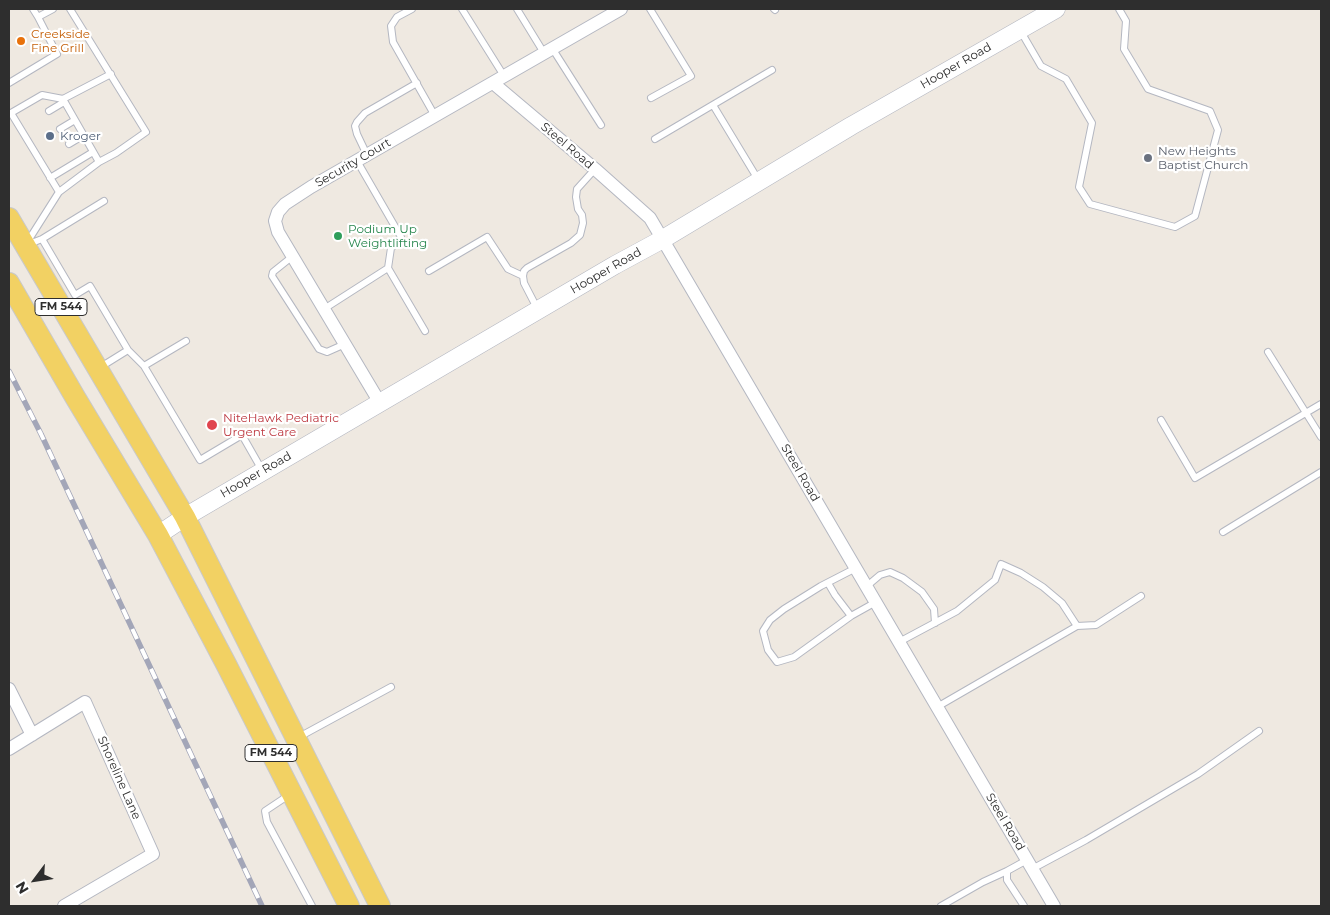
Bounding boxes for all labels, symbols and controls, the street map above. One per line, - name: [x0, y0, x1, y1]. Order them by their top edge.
- place label: Creekside Fine Grill: [31, 27, 90, 55]
- marker: Creekside Fine Grill: [15, 35, 27, 47]
- street label: Hooper Road: [918, 40, 994, 92]
- street label: Steel Road: [538, 120, 596, 172]
- place label: Kroger: [60, 129, 101, 143]
- marker: Kroger: [44, 130, 56, 142]
- street label: Security Court: [313, 135, 393, 191]
- place label: New Heights Baptist Church: [1158, 144, 1248, 172]
- marker: New Heights Baptist Church: [1142, 152, 1154, 164]
- place label: Podium Up Weightlifting: [348, 222, 427, 250]
- marker: Podium Up Weightlifting: [332, 230, 344, 242]
- street label: Hooper Road: [568, 245, 644, 297]
- road number: FM 544: [35, 298, 87, 316]
- place label: NiteHawk Pediatric Urgent Care: [223, 411, 339, 439]
- marker: NiteHawk Pediatric Urgent Care: [205, 418, 219, 432]
- street label: Steel Road: [778, 442, 822, 504]
- street label: Hooper Road: [218, 449, 294, 501]
- street label: Shoreline Lane: [94, 734, 144, 822]
- road number: FM 544: [245, 744, 297, 761]
- street label: Steel Road: [982, 791, 1028, 853]
- north arrow: [10, 855, 60, 905]
- text: N: [12, 878, 33, 897]

